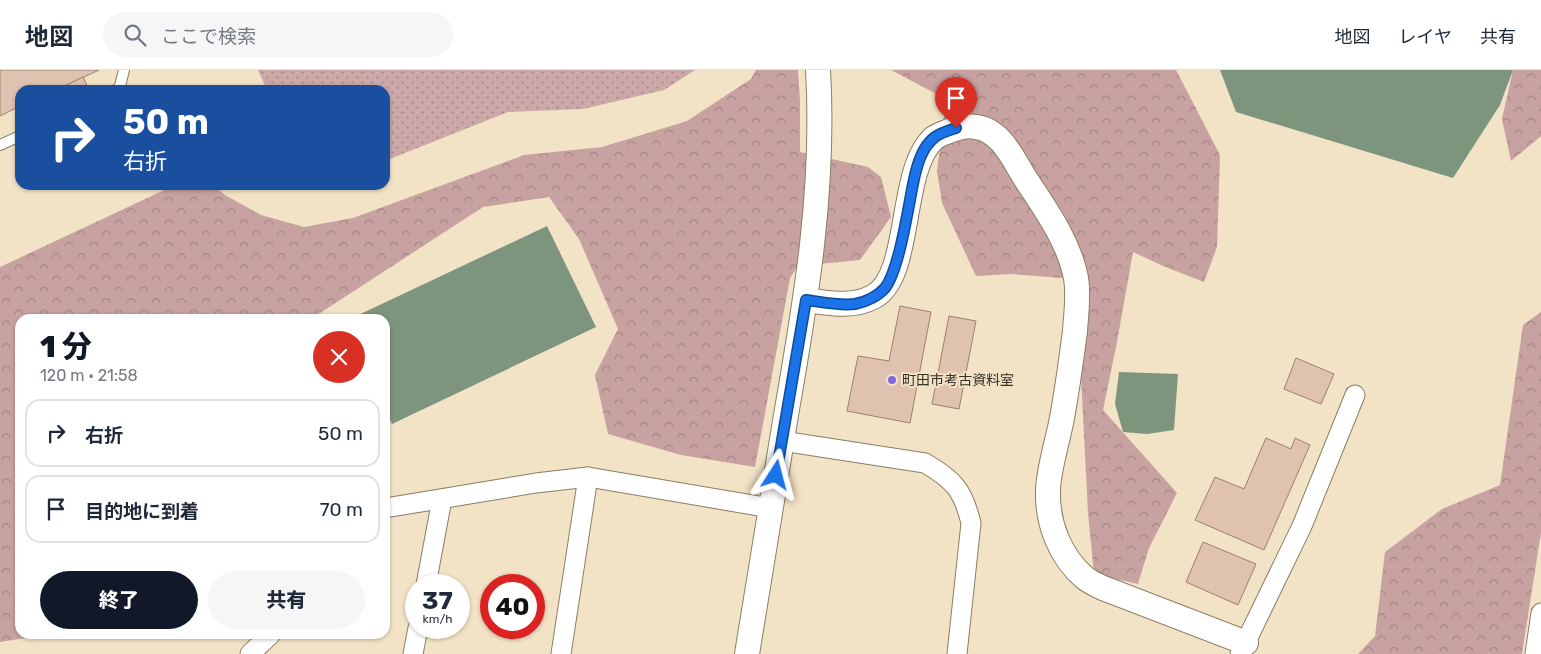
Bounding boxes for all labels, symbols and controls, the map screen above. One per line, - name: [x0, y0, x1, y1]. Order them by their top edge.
- search box: [103, 12, 453, 57]
- icon: search: [121, 21, 149, 49]
- text: 地図: [25, 23, 73, 51]
- text: ここで検索: [161, 25, 256, 48]
- text: 地図: [1335, 26, 1371, 48]
- text: レイヤ: [1399, 26, 1452, 48]
- text: 共有: [1480, 26, 1516, 48]
- pin: [935, 77, 977, 128]
- icon: arrive: [942, 84, 970, 112]
- text: 50 m: [123, 101, 209, 143]
- icon: right: [40, 105, 105, 170]
- text: 右折: [123, 148, 167, 175]
- text: 1 分: [40, 329, 92, 365]
- button: close: [313, 331, 365, 383]
- text: 120 m · 21:58: [40, 366, 138, 385]
- place label: 町田市考古資料室: [902, 372, 1014, 389]
- marker: 町田市考古資料室: [886, 374, 898, 386]
- icon: right: [42, 419, 70, 447]
- text: 50 m: [318, 422, 363, 445]
- text: 右折: [85, 424, 123, 447]
- position arrow: [749, 448, 801, 500]
- icon: arrive: [42, 495, 70, 523]
- text: 70 m: [320, 498, 363, 521]
- text: 目的地に到着: [85, 500, 199, 523]
- button: 終了: [40, 571, 198, 629]
- button: 共有: [208, 571, 365, 629]
- speed limit sign: 40: [480, 574, 545, 639]
- text: 37: [422, 586, 453, 615]
- text: km/h: [423, 612, 452, 626]

